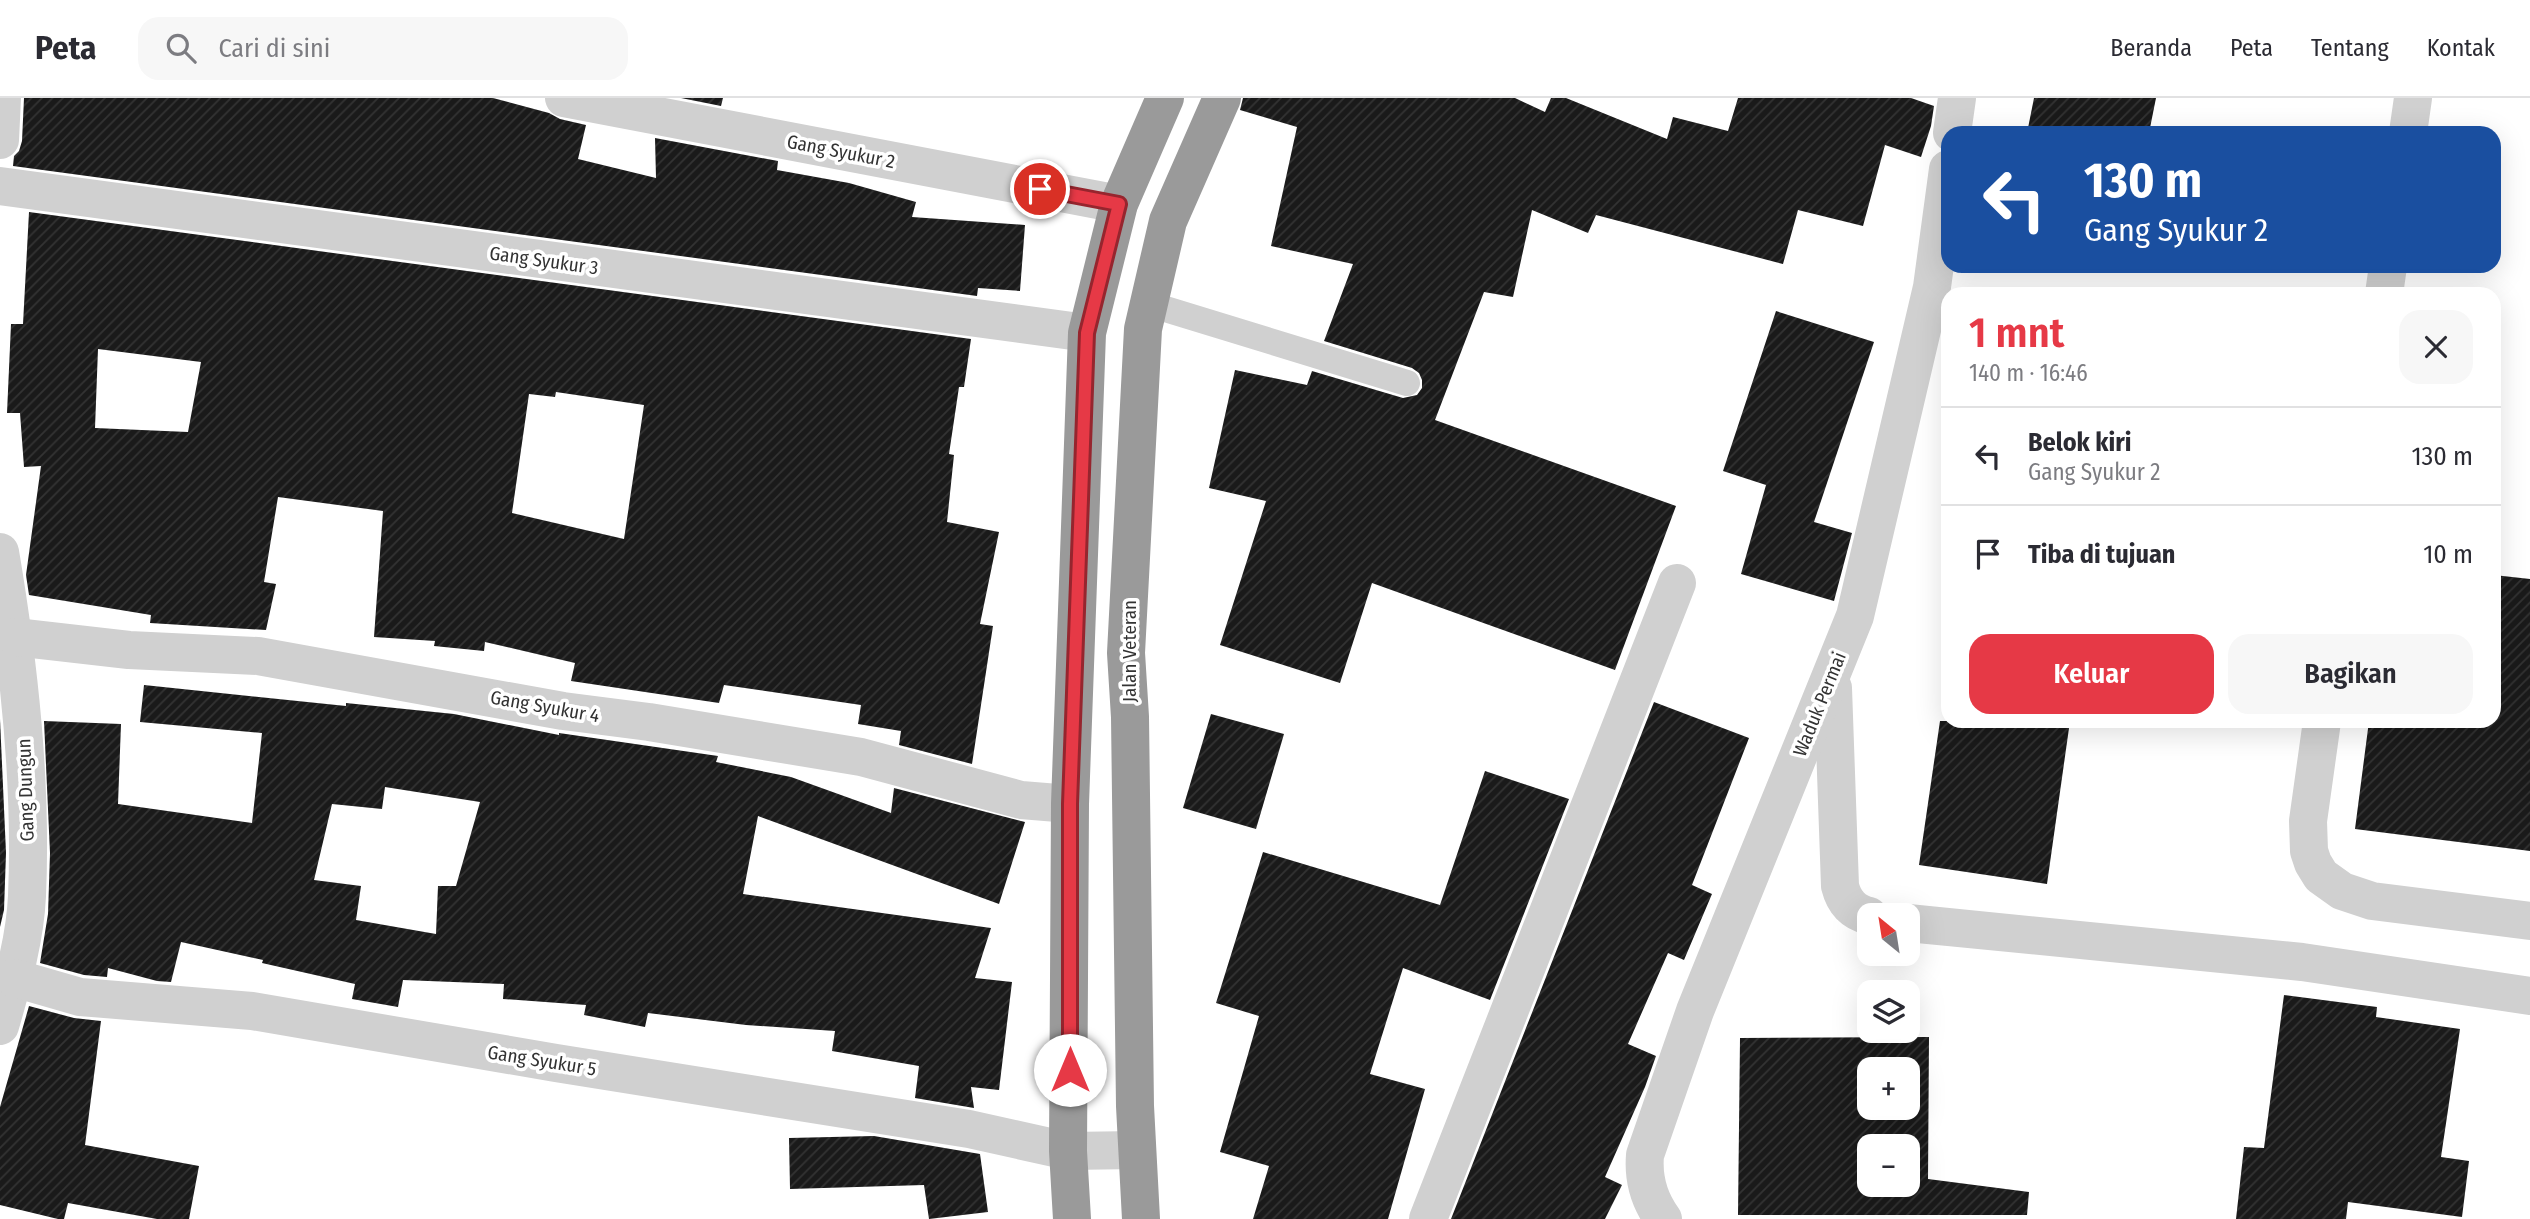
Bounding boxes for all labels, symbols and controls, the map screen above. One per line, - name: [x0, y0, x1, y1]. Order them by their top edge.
- search box: [138, 17, 628, 80]
- text: Peta: [35, 28, 96, 68]
- icon: search: [162, 29, 200, 67]
- text: Cari di sini: [218, 33, 330, 64]
- text: Beranda: [2110, 34, 2192, 62]
- text: Peta: [2230, 34, 2273, 62]
- text: Tentang: [2311, 34, 2389, 62]
- text: Kontak: [2427, 34, 2495, 62]
- street label: Gang Syukur 2: [785, 130, 897, 173]
- text: 130 m: [2084, 151, 2202, 210]
- icon: left: [1969, 154, 2060, 245]
- pin: [1010, 159, 1070, 219]
- icon: arrive: [1021, 170, 1059, 208]
- text: Gang Syukur 2: [2084, 211, 2268, 249]
- street label: Gang Syukur 3: [488, 241, 600, 280]
- text: 1 mnt: [1969, 308, 2064, 358]
- button: close: [2399, 310, 2473, 384]
- text: 140 m · 16:46: [1969, 359, 2088, 387]
- text: Belok kiri: [2028, 427, 2131, 458]
- icon: left: [1969, 437, 2007, 475]
- text: 130 m: [2411, 441, 2473, 472]
- text: Gang Syukur 2: [2028, 458, 2160, 486]
- icon: arrive: [1969, 535, 2007, 573]
- text: Tiba di tujuan: [2028, 539, 2175, 570]
- text: 10 m: [2423, 539, 2473, 570]
- street label: Jalan Veteran: [1118, 600, 1141, 702]
- button: Keluar: [1969, 634, 2214, 714]
- button: Bagikan: [2228, 634, 2473, 714]
- street label: Waduk Permai: [1788, 649, 1851, 760]
- street label: Gang Syukur 4: [489, 686, 601, 727]
- street label: Gang Dungun: [12, 738, 39, 842]
- north arrow: [1857, 903, 1920, 966]
- map controls: [1857, 903, 1920, 1197]
- button: layers: [1857, 980, 1920, 1043]
- position arrow: [1033, 1033, 1107, 1107]
- street label: Gang Syukur 5: [486, 1041, 598, 1080]
- button: +: [1857, 1057, 1920, 1120]
- button: −: [1857, 1134, 1920, 1197]

